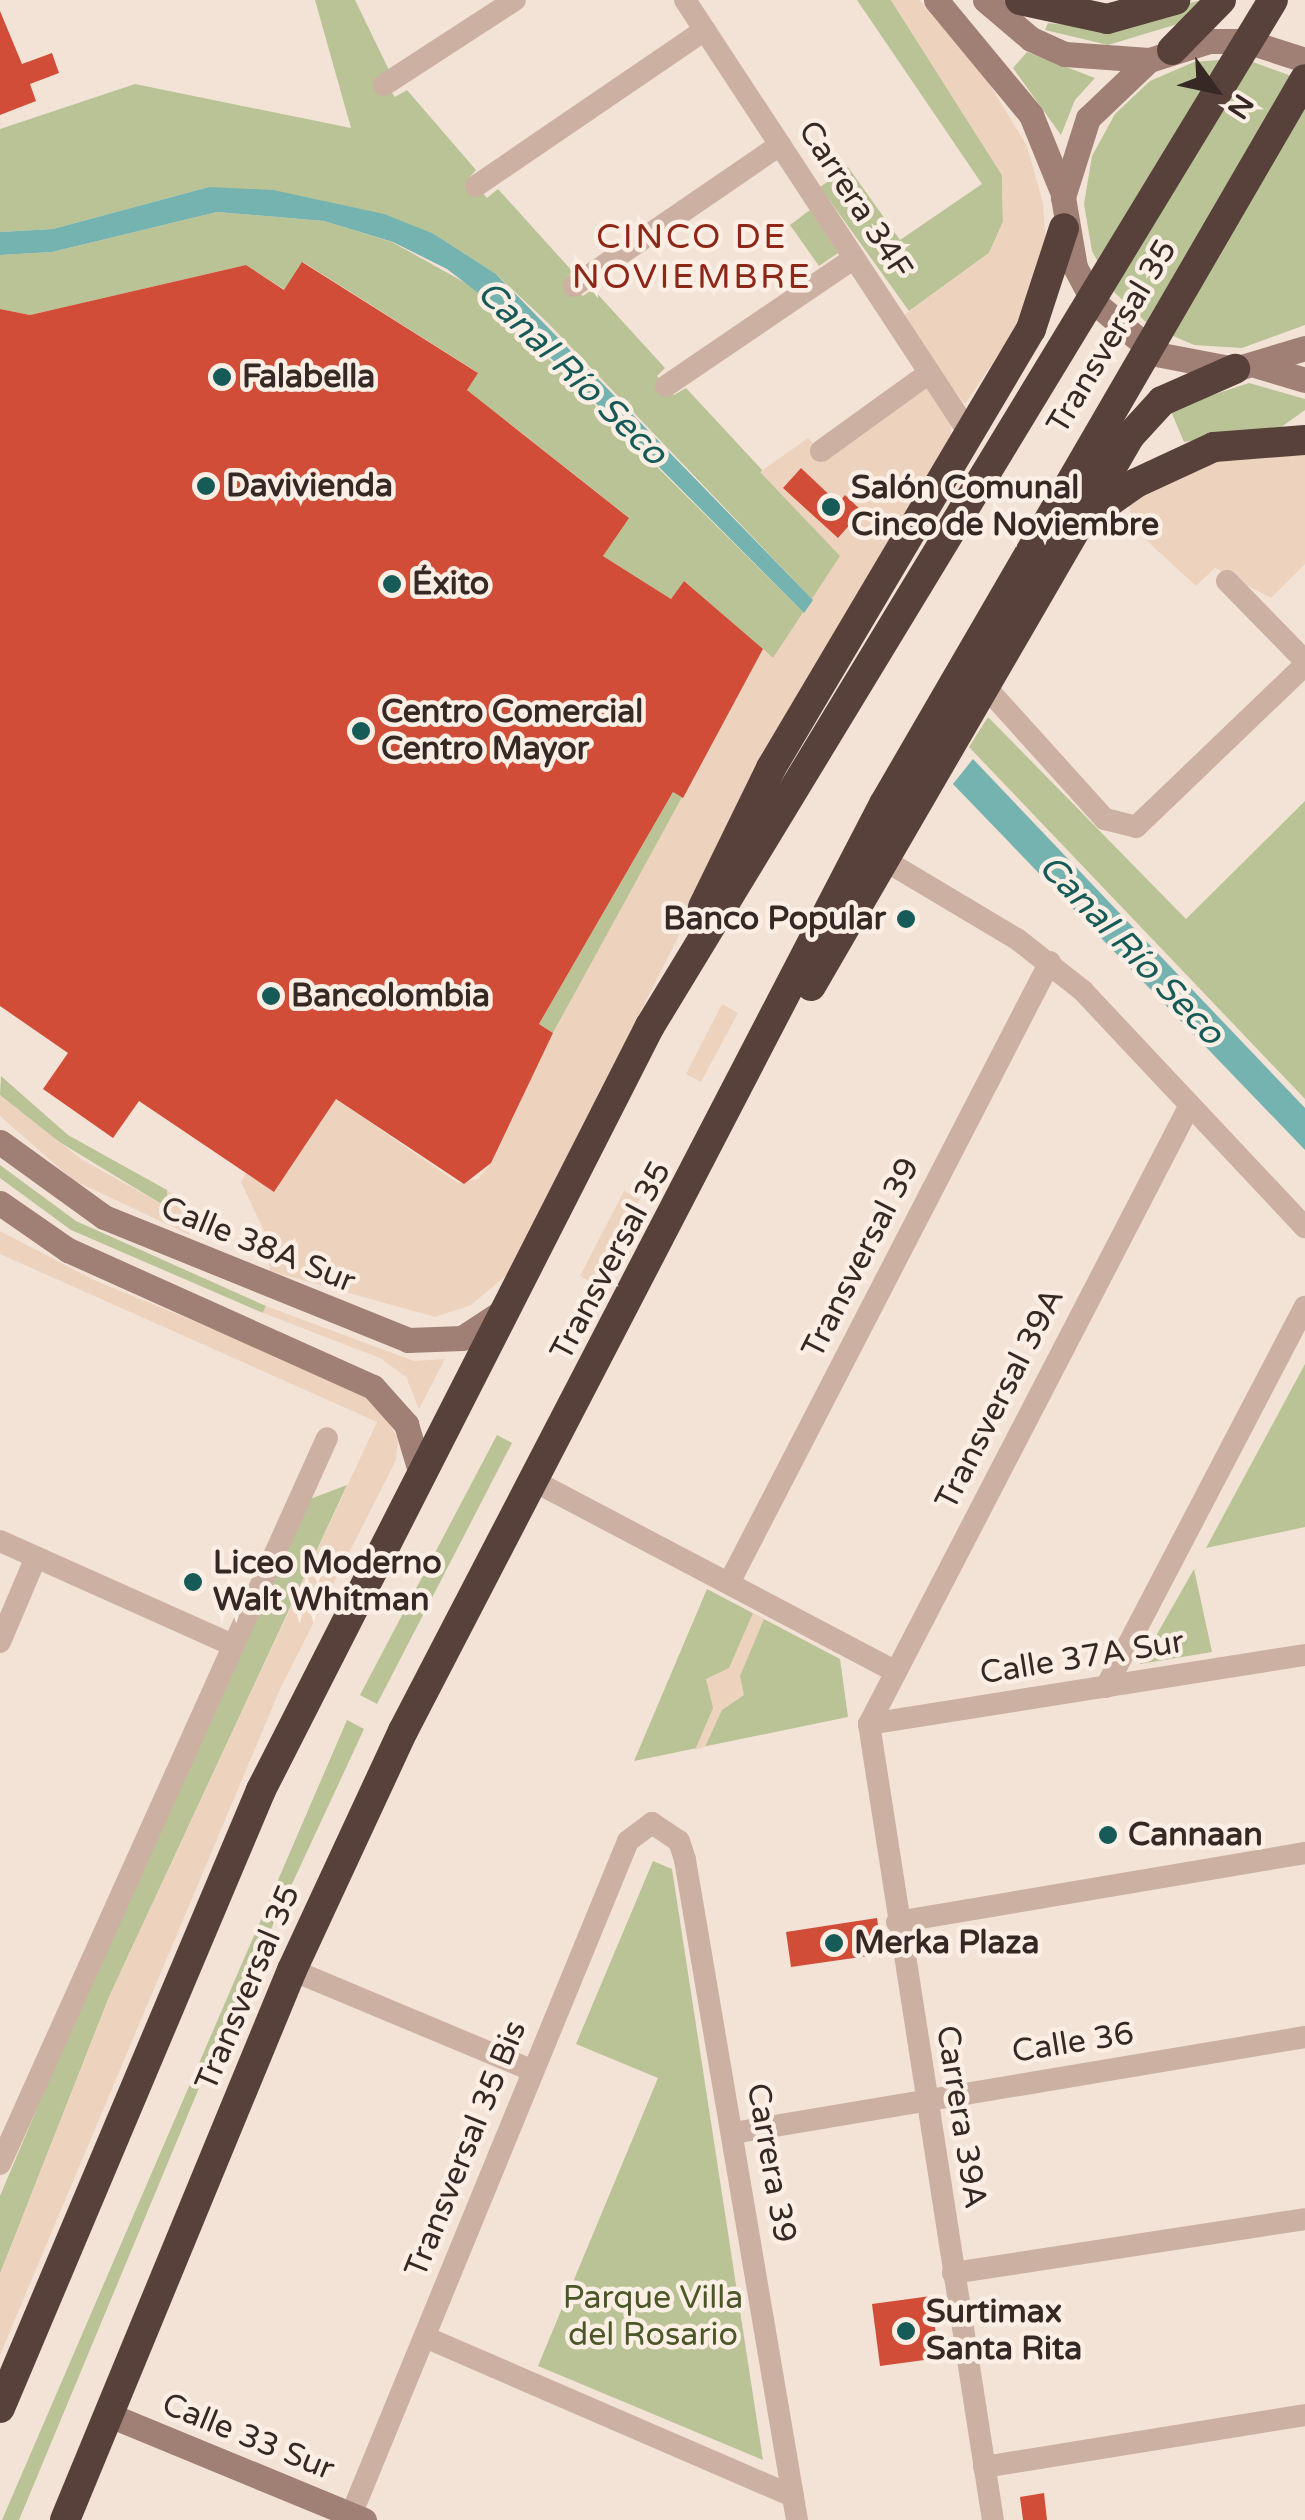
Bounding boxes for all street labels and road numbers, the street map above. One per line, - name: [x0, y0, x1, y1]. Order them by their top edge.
- street label: Carrera 34F: [790, 114, 920, 286]
- street label: Transversal 35: [1039, 233, 1185, 441]
- street label: Transversal 39: [794, 1152, 928, 1364]
- street label: Transversal 35: [543, 1155, 679, 1367]
- street label: Calle 38A Sur: [155, 1189, 361, 1301]
- street label: Transversal 39A: [928, 1282, 1072, 1516]
- street label: Calle 37A Sur: [977, 1623, 1187, 1693]
- street label: Transversal 35: [187, 1879, 309, 2097]
- street label: Calle 36: [1009, 2014, 1137, 2072]
- street label: Transversal 35 Bis: [397, 2015, 535, 2283]
- street label: Carrera 39A: [928, 2023, 994, 2211]
- street label: Carrera 39: [738, 2080, 804, 2246]
- street label: Calle 33 Sur: [156, 2385, 340, 2489]

